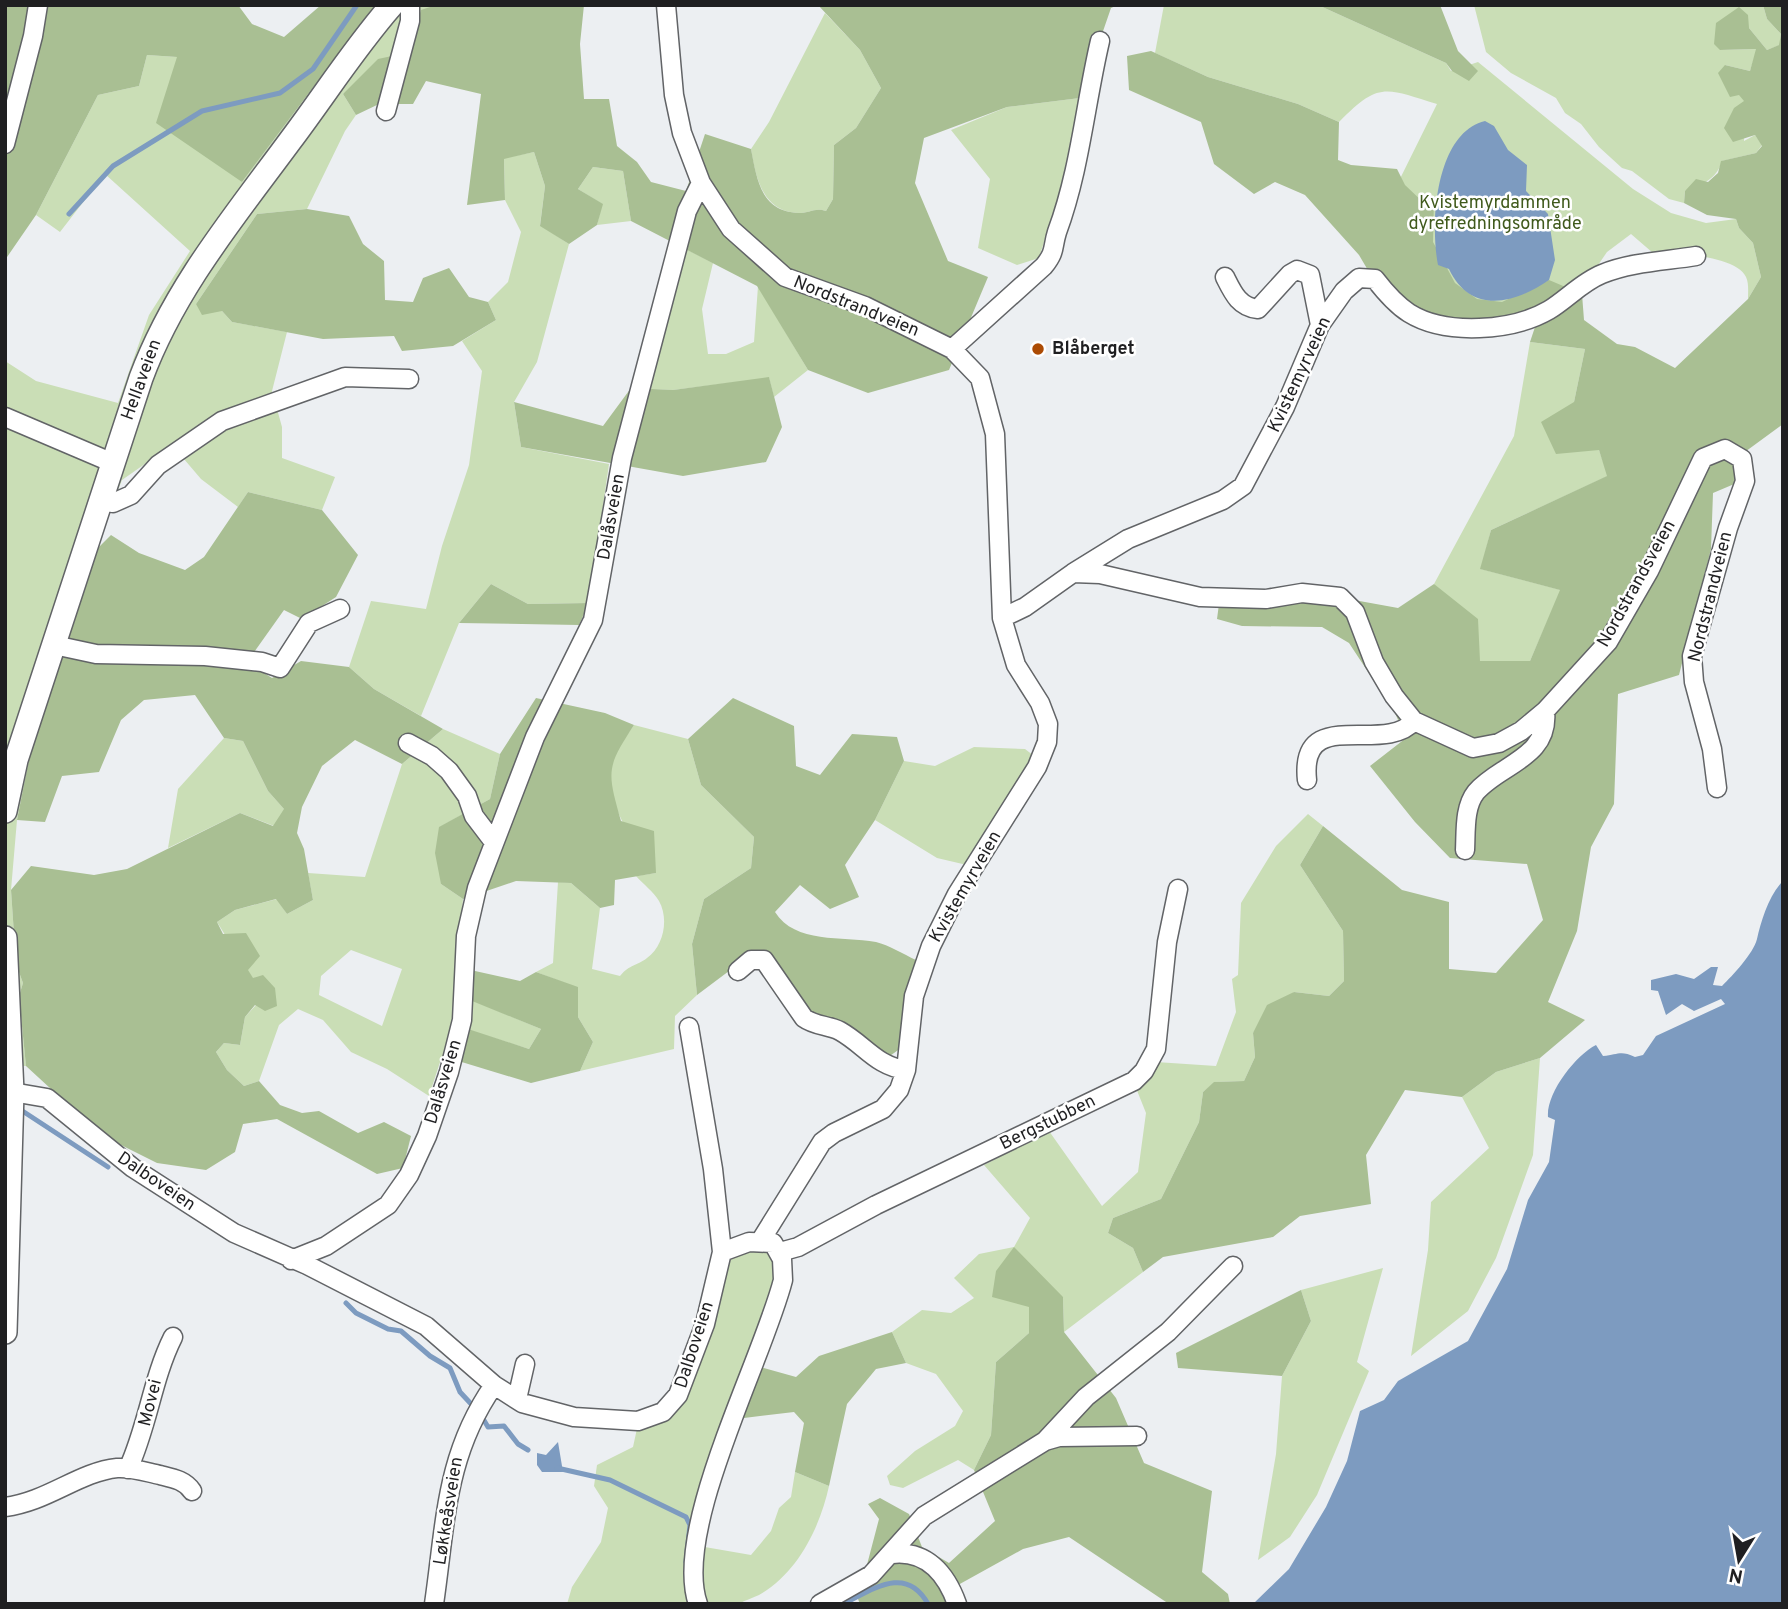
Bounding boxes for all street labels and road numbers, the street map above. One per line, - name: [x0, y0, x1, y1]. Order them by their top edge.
- street label: Nordstrandveien: [790, 271, 922, 343]
- street label: Kvistemyrveien: [1263, 313, 1337, 437]
- street label: Hellaveien: [117, 336, 167, 424]
- street label: Dalåsveien: [593, 472, 631, 562]
- street label: Nordstrandsveien: [1592, 516, 1682, 652]
- street label: Nordstrandveien: [1684, 529, 1738, 665]
- street label: Kvistemyrveien: [925, 827, 1007, 947]
- street label: Dalåsveien: [420, 1037, 468, 1127]
- street label: Bergstubben: [996, 1090, 1100, 1156]
- street label: Dalboveien: [112, 1147, 200, 1217]
- street label: Dalboveien: [670, 1299, 720, 1391]
- street label: Movei: [134, 1377, 168, 1429]
- street label: Løkkeåsveien: [429, 1455, 469, 1567]

